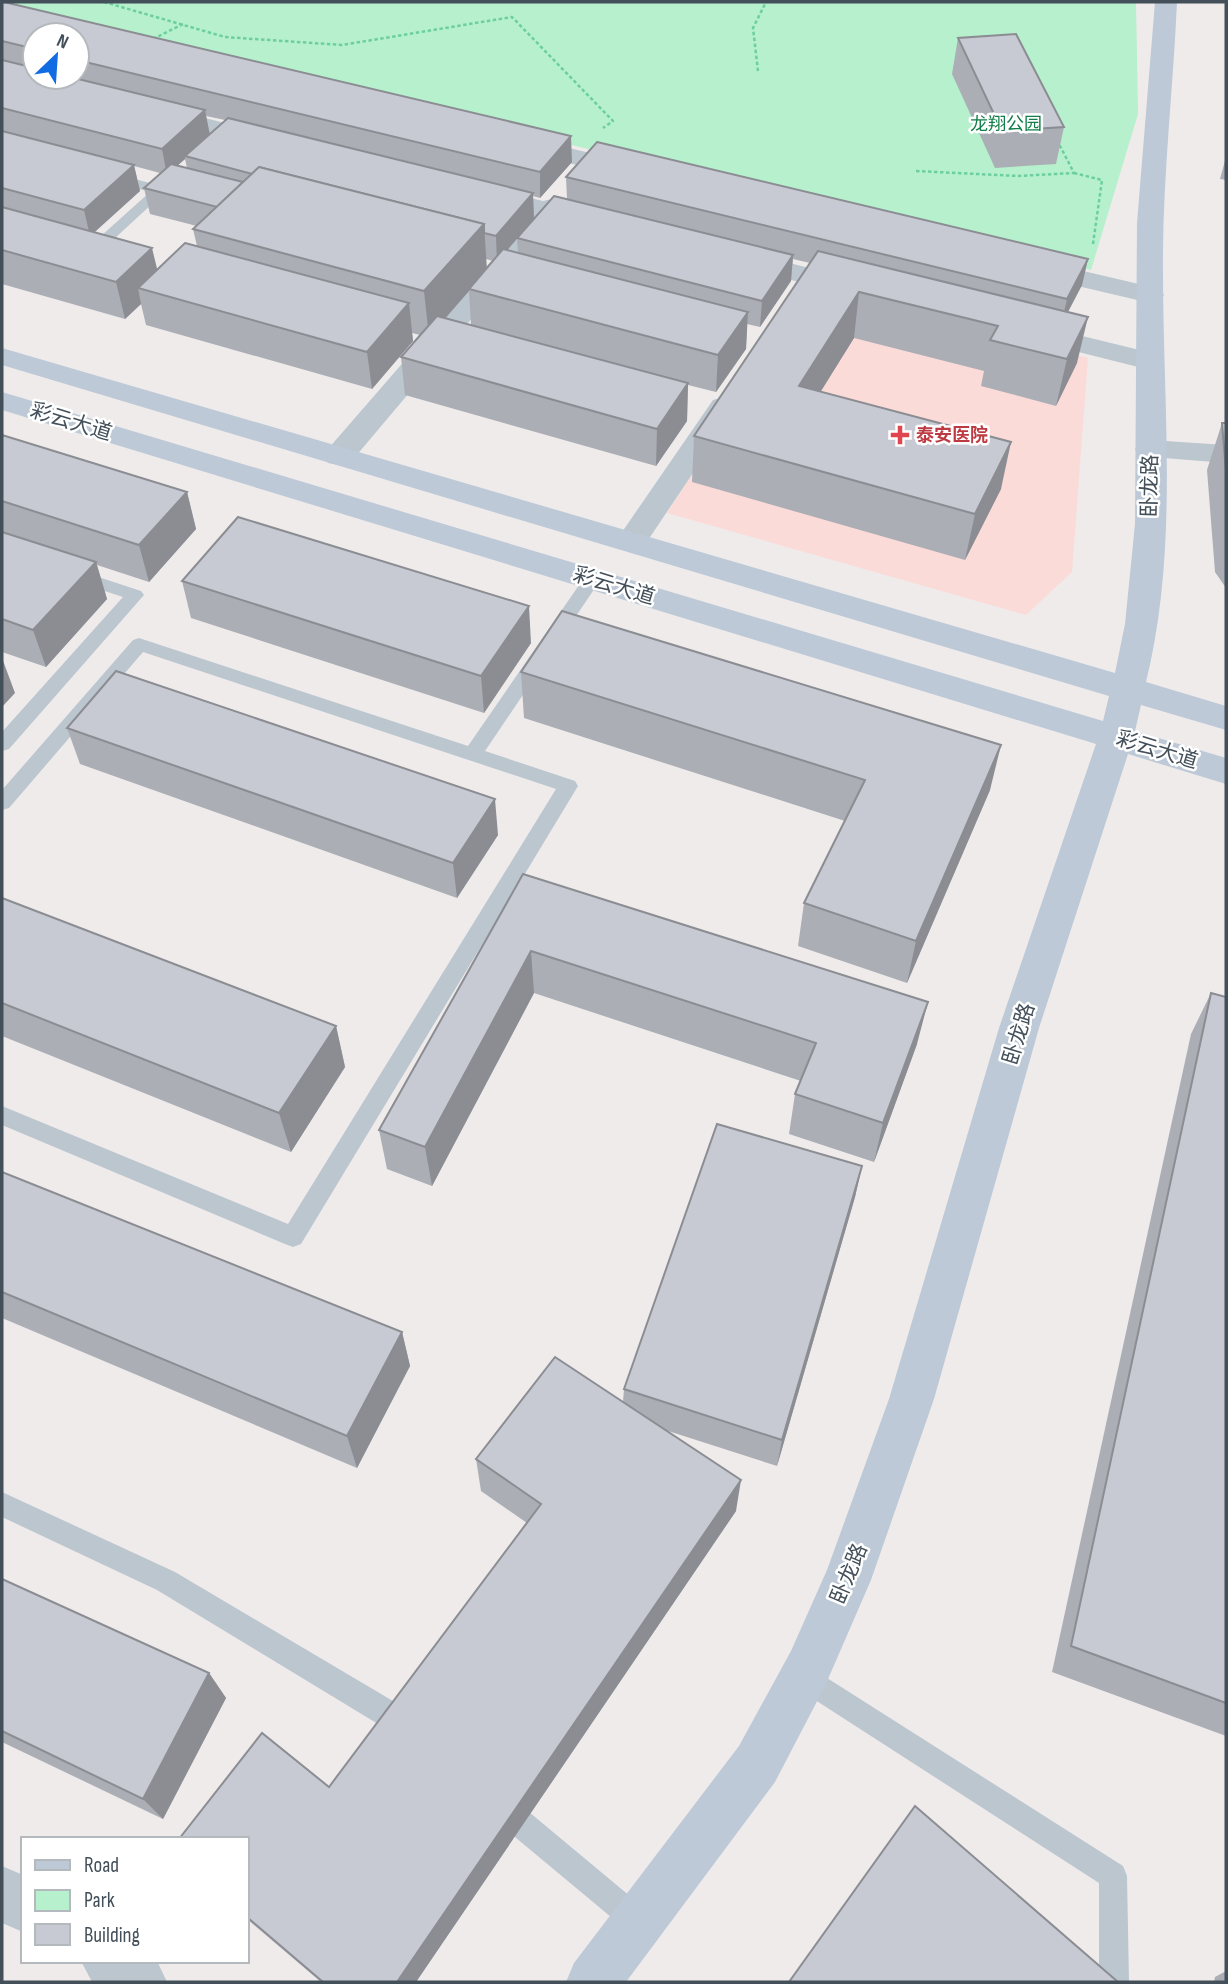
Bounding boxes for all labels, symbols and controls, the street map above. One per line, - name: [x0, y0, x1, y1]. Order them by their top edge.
- north arrow: [21, 21, 91, 91]
- text: N: [53, 29, 72, 55]
- park label: 龙翔公园: [970, 114, 1042, 135]
- street label: 彩云大道: [27, 398, 115, 446]
- marker: 泰安医院: [890, 425, 910, 445]
- place label: 泰安医院: [916, 425, 988, 446]
- street label: 卧龙路: [1137, 454, 1163, 518]
- street label: 彩云大道: [570, 562, 658, 610]
- street label: 彩云大道: [1113, 726, 1201, 774]
- street label: 卧龙路: [998, 1000, 1040, 1068]
- street label: 卧龙路: [825, 1540, 873, 1608]
- legend: [21, 1837, 248, 1963]
- text: Road: [84, 1853, 119, 1878]
- text: Park: [84, 1888, 115, 1913]
- text: Building: [84, 1923, 140, 1948]

